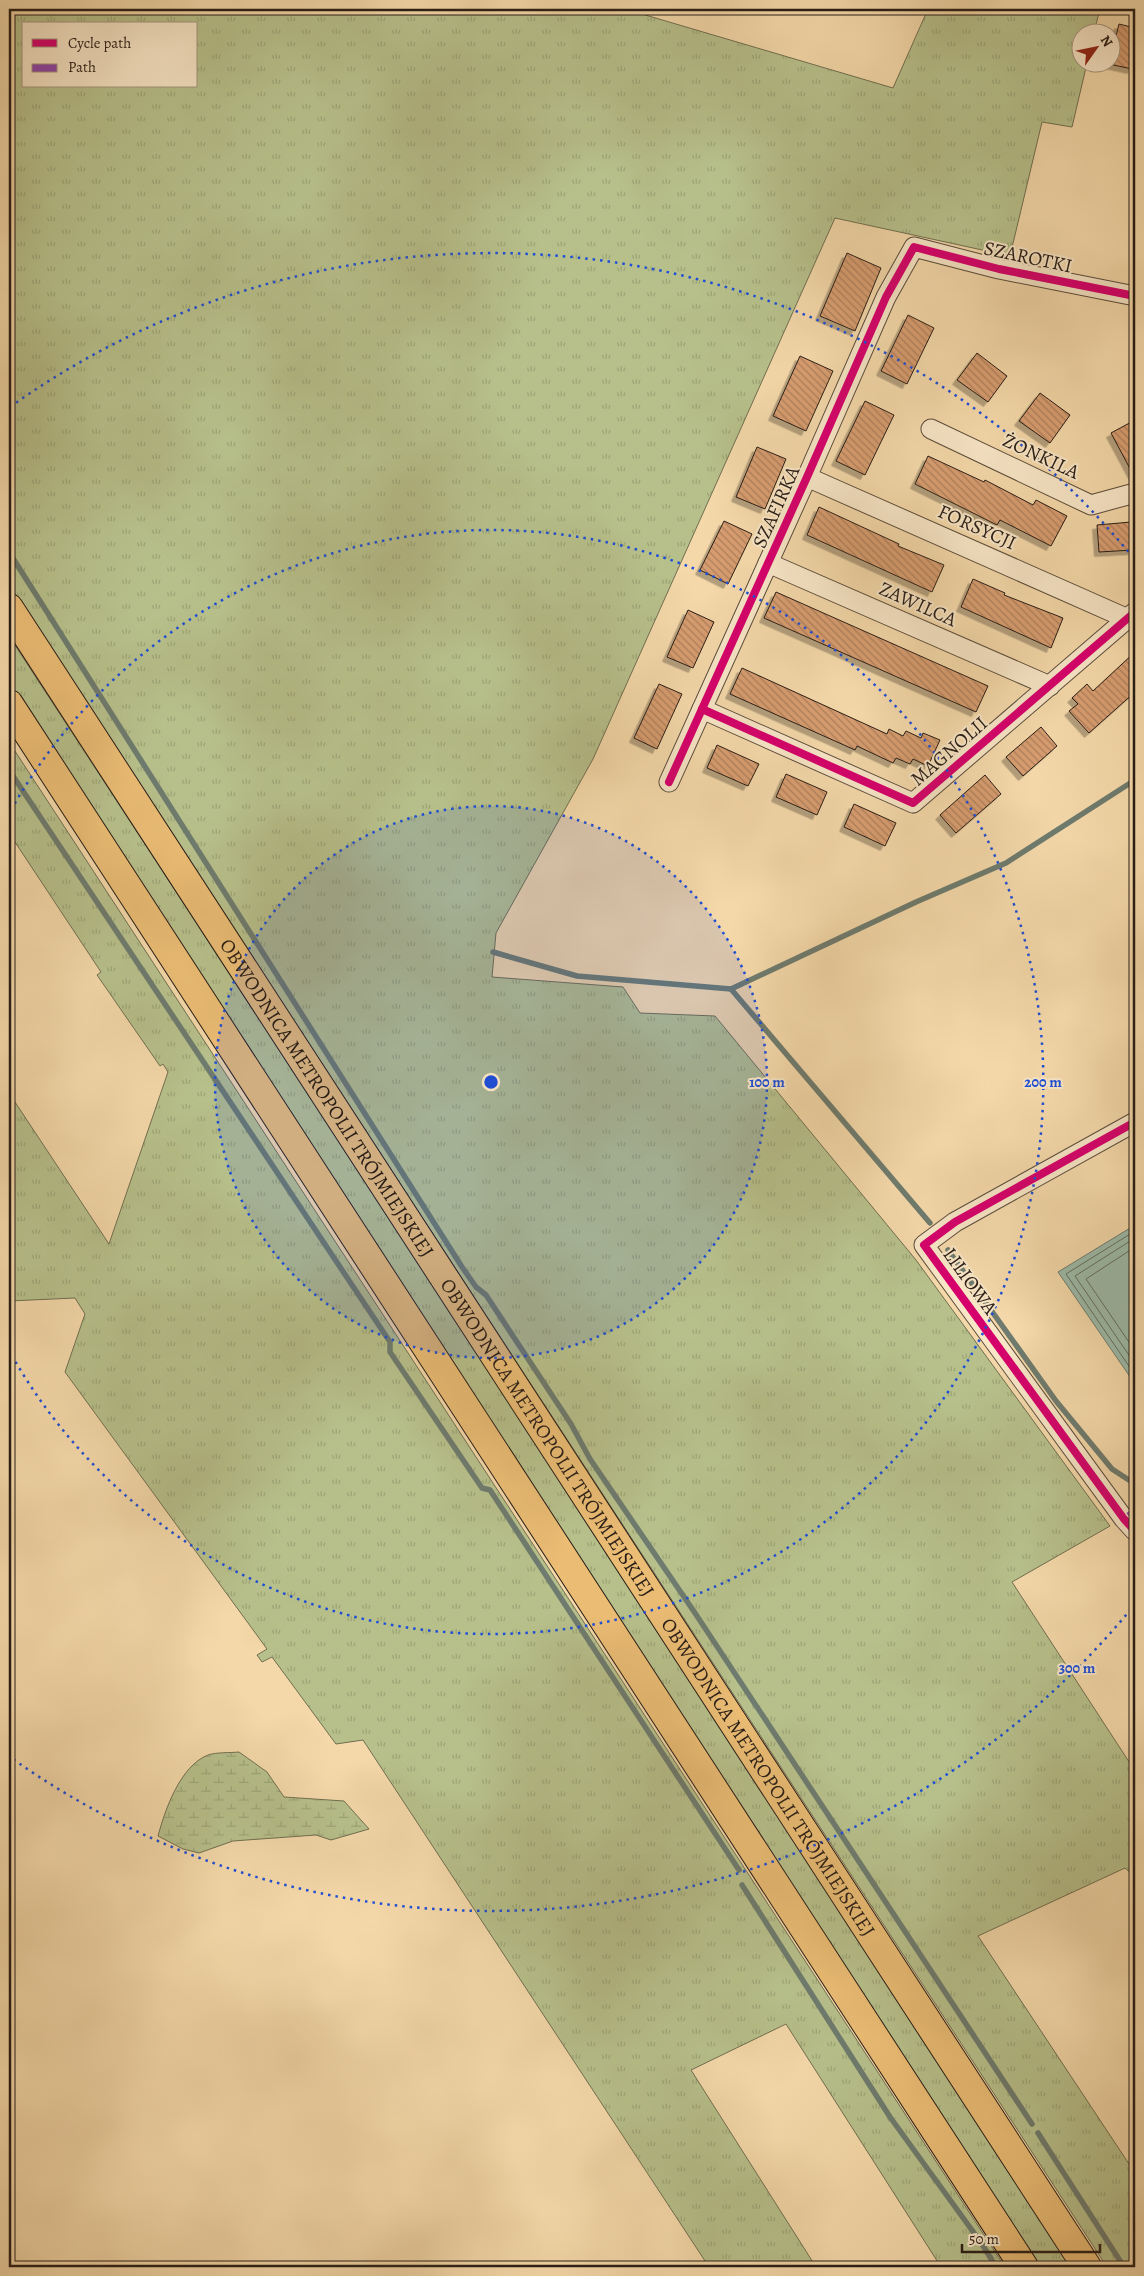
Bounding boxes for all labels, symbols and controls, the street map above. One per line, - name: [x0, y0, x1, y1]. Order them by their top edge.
- legend: [22, 22, 198, 88]
- north arrow: [1072, 22, 1122, 72]
- text: N: [1096, 32, 1117, 51]
- text: Cycle path: [68, 33, 131, 53]
- text: Path: [68, 57, 96, 77]
- street label: SZAROTKI: [981, 234, 1075, 280]
- street label: ŻONKILA: [998, 427, 1084, 486]
- street label: SZAFIRKA: [746, 461, 806, 552]
- street label: FORSYCJI: [934, 498, 1020, 556]
- street label: ZAWILCA: [875, 575, 961, 633]
- street label: MAGNOLII: [905, 710, 993, 792]
- street label: OBWODNICA METROPOLII TRÓJMIEJSKIEJ: [214, 933, 441, 1262]
- text: 100 m: [749, 1072, 785, 1092]
- text: 200 m: [1024, 1072, 1062, 1092]
- centre of rings: [482, 1073, 500, 1091]
- street label: LILIOWA: [937, 1242, 1004, 1320]
- street label: OBWODNICA METROPOLII TRÓJMIEJSKIEJ: [434, 1273, 661, 1602]
- street label: OBWODNICA METROPOLII TRÓJMIEJSKIEJ: [655, 1612, 882, 1941]
- text: 300 m: [1059, 1658, 1096, 1678]
- scale bar: [962, 2221, 1099, 2253]
- text: 50 m: [969, 2229, 999, 2249]

